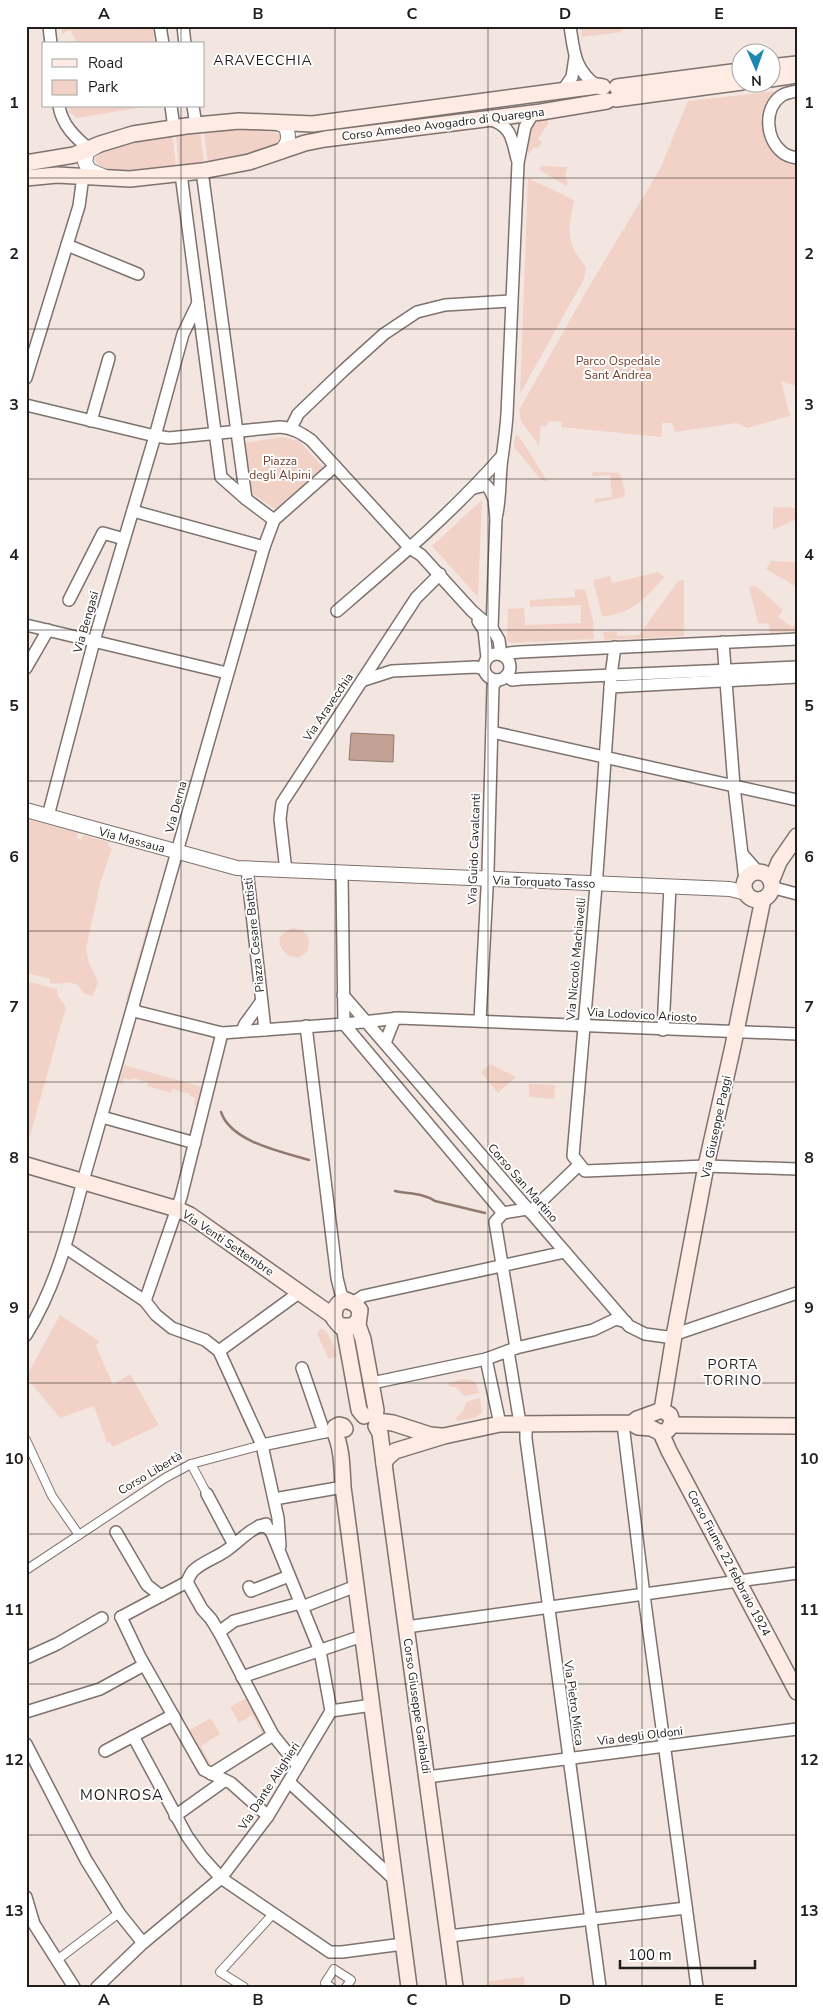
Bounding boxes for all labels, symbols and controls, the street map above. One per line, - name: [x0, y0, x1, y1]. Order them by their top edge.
- text: A: [98, 3, 110, 25]
- text: B: [252, 3, 264, 25]
- text: C: [407, 3, 418, 25]
- text: D: [559, 3, 571, 25]
- text: E: [714, 3, 724, 25]
- legend: [42, 42, 205, 108]
- north arrow: [730, 42, 780, 92]
- district label: ARAVECCHIA: [213, 51, 313, 70]
- text: Road: [88, 53, 123, 73]
- text: N: [751, 71, 762, 90]
- text: Park: [88, 77, 118, 97]
- text: 1: [9, 92, 19, 114]
- text: 1: [804, 92, 814, 114]
- street label: Corso Amedeo Avogadro di Quaregna: [341, 104, 545, 144]
- text: 2: [9, 243, 19, 265]
- text: 2: [804, 243, 814, 265]
- park label: Parco Ospedale Sant Andrea: [576, 353, 660, 383]
- text: 3: [9, 394, 19, 416]
- text: 3: [804, 394, 814, 416]
- park label: Piazza degli Alpini: [249, 453, 311, 483]
- text: 4: [9, 544, 19, 566]
- text: 4: [804, 544, 814, 566]
- street label: Via Bengasi: [69, 589, 102, 656]
- street label: Via Aravecchia: [299, 670, 357, 745]
- text: 5: [9, 695, 19, 717]
- text: 5: [804, 695, 814, 717]
- street label: Via Derna: [161, 779, 191, 836]
- street label: Via Guido Cavalcanti: [464, 793, 484, 906]
- street label: Via Massaua: [96, 823, 167, 857]
- text: 6: [9, 846, 19, 868]
- text: 6: [804, 846, 814, 868]
- street label: Via Torquato Tasso: [491, 872, 596, 892]
- street label: Piazza Cesare Battisti: [240, 877, 268, 993]
- street label: Via Niccolò Machiavelli: [563, 897, 589, 1022]
- text: 7: [9, 996, 19, 1018]
- text: 7: [804, 996, 814, 1018]
- street label: Via Lodovico Ariosto: [585, 1004, 698, 1026]
- street label: Via Giuseppe Paggi: [697, 1074, 735, 1181]
- street label: Corso San Martino: [484, 1140, 562, 1226]
- text: 8: [9, 1147, 19, 1169]
- text: 8: [804, 1147, 814, 1169]
- street label: Via Venti Settembre: [178, 1206, 277, 1280]
- text: 9: [9, 1297, 19, 1319]
- text: 9: [804, 1297, 814, 1319]
- district label: PORTA TORINO: [704, 1355, 762, 1390]
- text: 10: [4, 1448, 24, 1470]
- street label: Corso Libertà: [115, 1448, 185, 1498]
- text: 10: [799, 1448, 819, 1470]
- street label: Corso Fiume 22 febbraio 1924: [684, 1487, 774, 1639]
- text: 11: [4, 1599, 24, 1621]
- text: 11: [799, 1599, 819, 1621]
- street label: Corso Giuseppe Garibaldi: [400, 1637, 434, 1775]
- street label: Via Pietro Micca: [560, 1658, 588, 1747]
- street label: Via degli Oldoni: [595, 1723, 684, 1749]
- street label: Via Dante Alighieri: [234, 1739, 303, 1834]
- text: 12: [4, 1749, 24, 1771]
- text: 12: [799, 1749, 819, 1771]
- district label: MONROSA: [80, 1785, 164, 1805]
- text: 13: [4, 1900, 24, 1922]
- text: 13: [799, 1900, 819, 1922]
- scale bar: [620, 1938, 756, 1970]
- text: 100 m: [628, 1945, 672, 1965]
- text: A: [98, 1989, 110, 2011]
- text: B: [252, 1989, 264, 2011]
- text: C: [407, 1989, 418, 2011]
- text: D: [559, 1989, 571, 2011]
- text: E: [714, 1989, 724, 2011]

